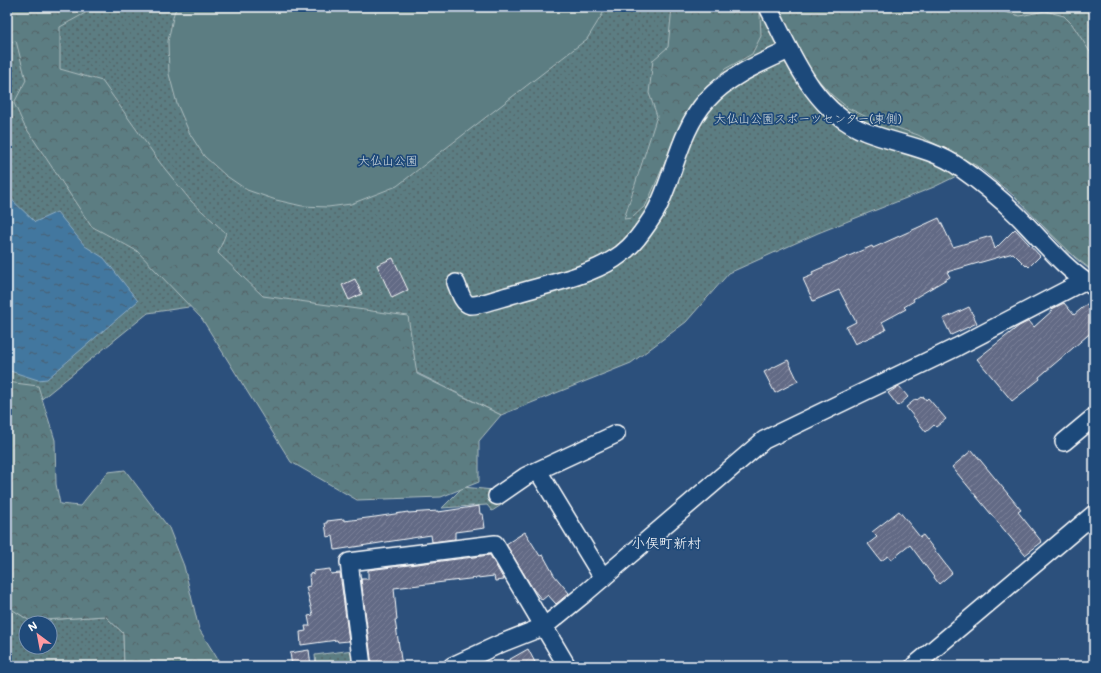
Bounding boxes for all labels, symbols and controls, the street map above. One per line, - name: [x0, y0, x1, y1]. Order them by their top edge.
- park label: 大仏山公園スポーツセンター(東側): [714, 110, 902, 126]
- park label: 大仏山公園: [358, 152, 418, 168]
- district label: 小俣町新村: [631, 533, 701, 552]
- north arrow: [18, 615, 58, 655]
- text: N: [25, 618, 40, 635]

